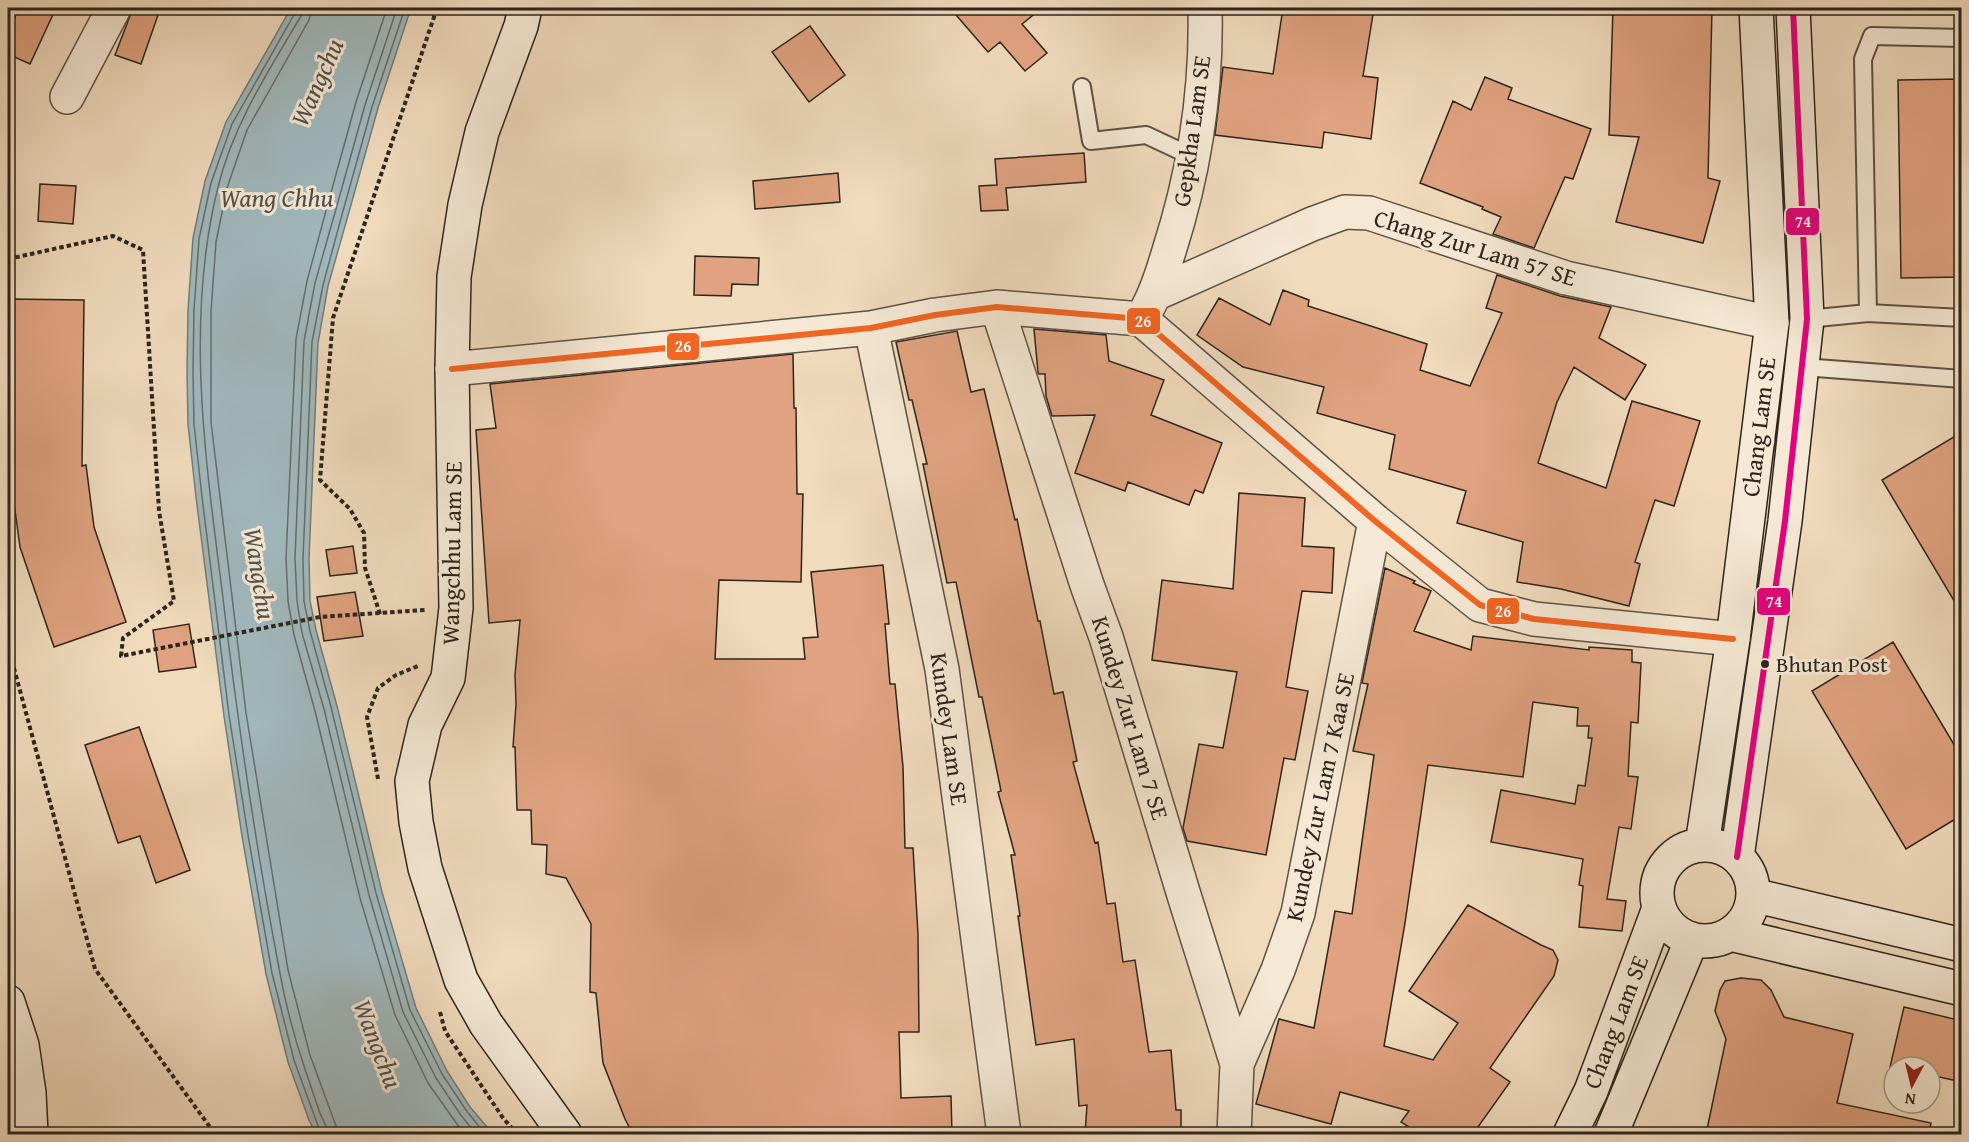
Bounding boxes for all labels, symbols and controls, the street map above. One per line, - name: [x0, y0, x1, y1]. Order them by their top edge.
- water label: Wangchu: [280, 31, 353, 132]
- street label: Gepkha Lam SE: [1164, 53, 1219, 209]
- water label: Wang Chhu: [220, 178, 334, 217]
- street label: Chang Zur Lam 57 SE: [1370, 200, 1581, 295]
- line badge: 74: [1785, 207, 1820, 236]
- text: 74: [1795, 209, 1811, 233]
- line badge: 26: [1126, 307, 1161, 335]
- text: 26: [1135, 309, 1151, 333]
- line badge: 26: [666, 332, 700, 361]
- text: 26: [675, 334, 691, 358]
- street label: Chang Lam SE: [1733, 355, 1784, 499]
- street label: Wangchhu Lam SE: [432, 461, 471, 645]
- water label: Wangchu: [234, 525, 287, 623]
- line badge: 74: [1756, 587, 1791, 616]
- text: 74: [1766, 589, 1782, 613]
- line badge: 26: [1486, 597, 1520, 625]
- text: 26: [1495, 599, 1511, 623]
- street label: Kundey Zur Lam 7 SE: [1083, 612, 1178, 824]
- place label: Bhutan Post: [1776, 648, 1888, 680]
- street label: Kundey Lam SE: [921, 650, 978, 808]
- marker: Bhutan Post: [1759, 658, 1771, 670]
- street label: Kundey Zur Lam 7 Kaa SE: [1276, 669, 1363, 925]
- street label: Chang Lam SE: [1574, 950, 1657, 1094]
- water label: Wangchu: [344, 994, 413, 1094]
- north arrow: [1882, 1055, 1942, 1115]
- text: N: [1903, 1087, 1917, 1112]

